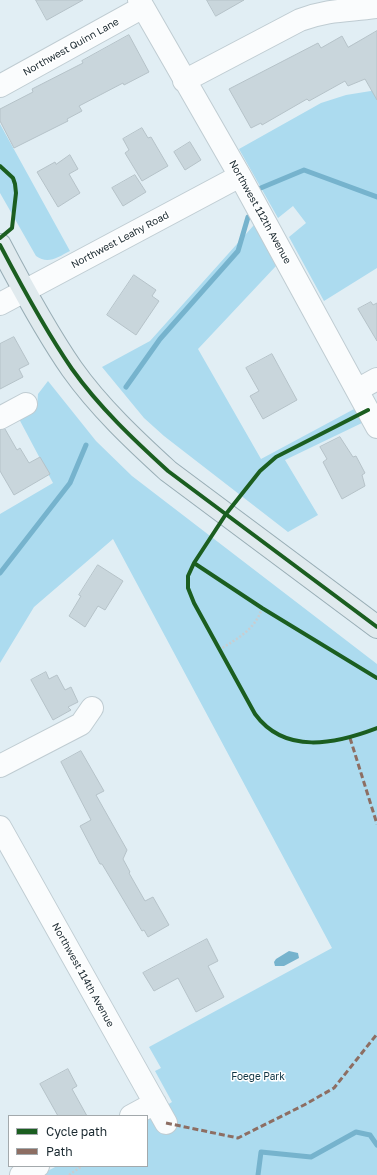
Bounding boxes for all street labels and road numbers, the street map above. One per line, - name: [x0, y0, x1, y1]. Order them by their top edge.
- street label: Northwest Quinn Lane: [21, 16, 121, 78]
- street label: Northwest 112th Avenue: [226, 158, 294, 266]
- street label: Northwest Leahy Road: [69, 209, 171, 271]
- street label: Northwest 114th Avenue: [49, 921, 117, 1029]

